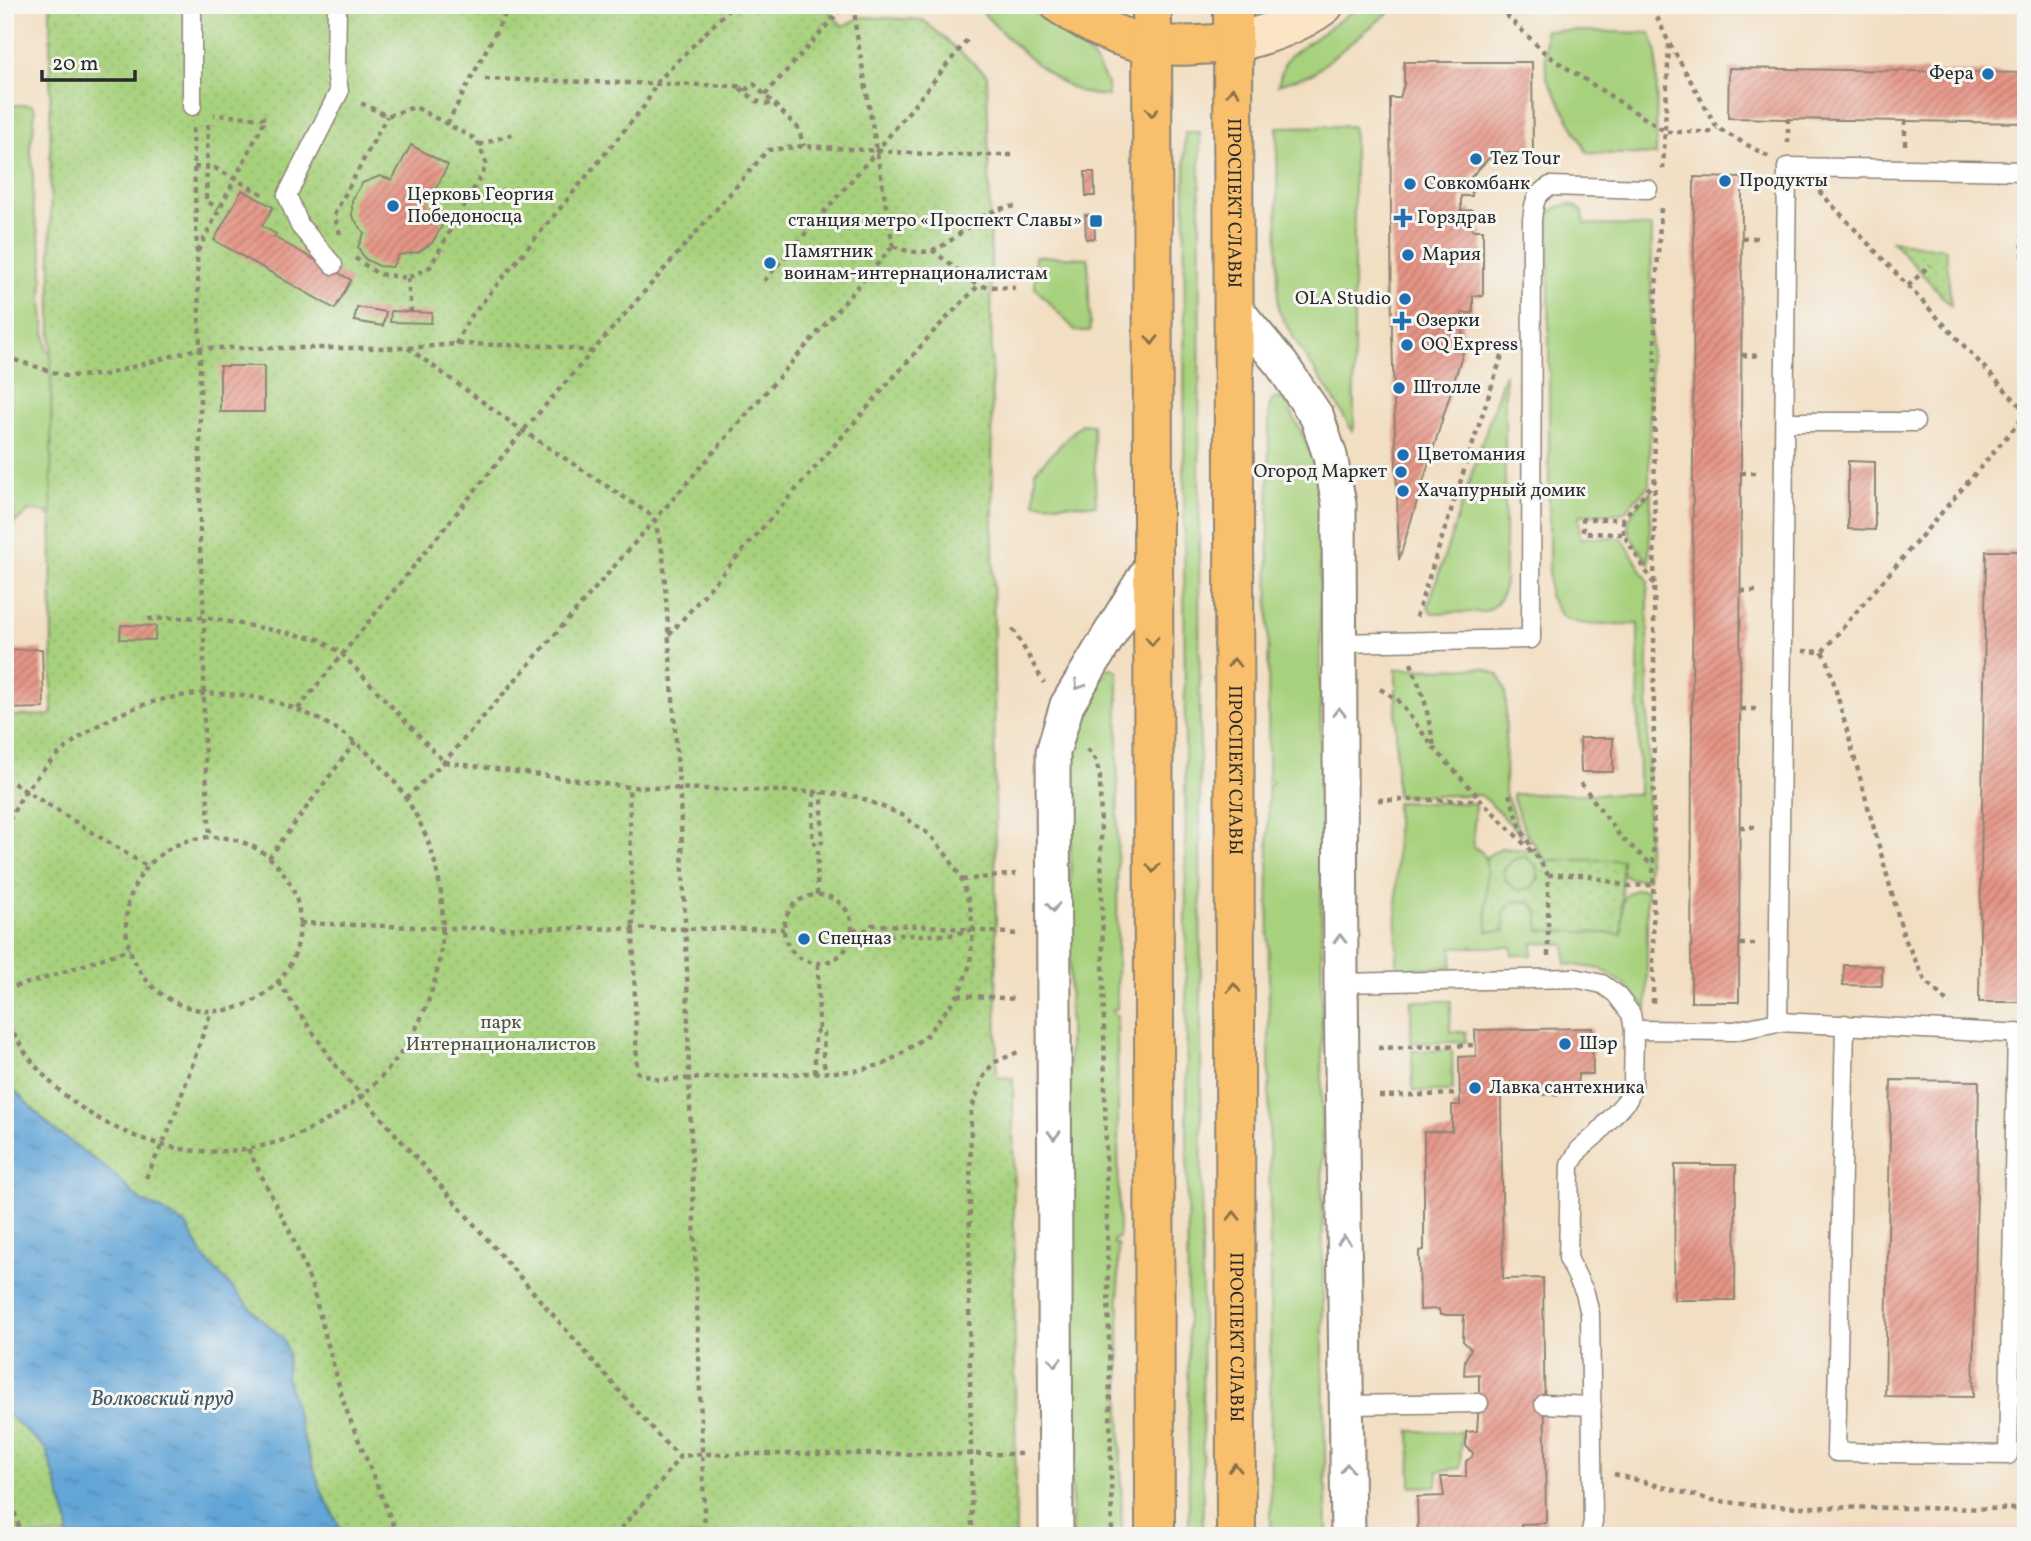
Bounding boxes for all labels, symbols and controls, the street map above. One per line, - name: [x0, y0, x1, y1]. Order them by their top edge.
- scale bar: [42, 38, 135, 82]
- text: 20 m: [52, 50, 98, 79]
- place label: Фера: [1929, 61, 1974, 87]
- marker: Фера: [1980, 66, 1996, 82]
- one-way arrow: [1225, 86, 1241, 97]
- one-way arrow: [1144, 108, 1160, 118]
- street label: ПРОСПЕКТ СЛАВЫ: [1220, 118, 1247, 288]
- place label: Tez Tour: [1490, 146, 1560, 172]
- marker: Tez Tour: [1468, 151, 1484, 167]
- place label: Продукты: [1739, 168, 1828, 194]
- place label: Совкомбанк: [1424, 171, 1530, 197]
- marker: Продукты: [1717, 173, 1733, 189]
- marker: Совкомбанк: [1402, 176, 1418, 192]
- place label: Церковь Георгия Победоносца: [407, 182, 554, 230]
- marker: Церковь Георгия Победоносца: [385, 198, 401, 214]
- place label: Горздрав: [1417, 205, 1496, 231]
- place label: станция метро «Проспект Славы»: [788, 208, 1082, 234]
- marker: Горздрав: [1395, 210, 1411, 226]
- marker: станция метро «Проспект Славы»: [1088, 213, 1104, 229]
- place label: Памятник воинам-интернационалистам: [784, 239, 1048, 287]
- place label: Мария: [1422, 242, 1481, 268]
- marker: Мария: [1400, 247, 1416, 263]
- marker: Памятник воинам-интернационалистам: [762, 255, 778, 271]
- place label: OLA Studio: [1295, 286, 1391, 312]
- marker: OLA Studio: [1397, 291, 1413, 307]
- place label: Озерки: [1416, 308, 1480, 334]
- marker: Озерки: [1394, 313, 1410, 329]
- place label: OQ Express: [1421, 332, 1518, 358]
- one-way arrow: [1144, 335, 1160, 346]
- marker: OQ Express: [1399, 337, 1415, 353]
- place label: Штолле: [1413, 375, 1481, 401]
- marker: Штолле: [1391, 380, 1407, 396]
- place label: Цветомания: [1417, 442, 1525, 468]
- marker: Цветомания: [1395, 447, 1411, 463]
- place label: Огород Маркет: [1254, 459, 1387, 485]
- marker: Огород Маркет: [1393, 464, 1409, 480]
- place label: Хачапурный домик: [1417, 478, 1586, 504]
- marker: Хачапурный домик: [1395, 483, 1411, 499]
- one-way arrow: [1144, 636, 1160, 647]
- one-way arrow: [1226, 657, 1242, 667]
- one-way arrow: [1074, 678, 1087, 691]
- street label: ПРОСПЕКТ СЛАВЫ: [1221, 685, 1248, 855]
- one-way arrow: [1331, 706, 1347, 716]
- one-way arrow: [1145, 864, 1161, 874]
- one-way arrow: [1045, 903, 1061, 913]
- place label: Спецназ: [818, 926, 892, 952]
- marker: Спецназ: [796, 931, 812, 947]
- one-way arrow: [1332, 933, 1348, 944]
- one-way arrow: [1226, 982, 1242, 993]
- park label: парк Интернационалистов: [406, 1010, 596, 1058]
- place label: Шэр: [1579, 1031, 1618, 1057]
- marker: Шэр: [1557, 1036, 1573, 1052]
- place label: Лавка сантехника: [1489, 1075, 1645, 1101]
- marker: Лавка сантехника: [1467, 1080, 1483, 1096]
- one-way arrow: [1046, 1130, 1062, 1141]
- one-way arrow: [1226, 1210, 1242, 1220]
- one-way arrow: [1336, 1234, 1352, 1245]
- street label: ПРОСПЕКТ СЛАВЫ: [1222, 1252, 1249, 1422]
- one-way arrow: [1047, 1358, 1063, 1368]
- water label: Волковский пруд: [91, 1385, 234, 1414]
- one-way arrow: [1227, 1462, 1243, 1472]
- one-way arrow: [1339, 1462, 1354, 1473]

